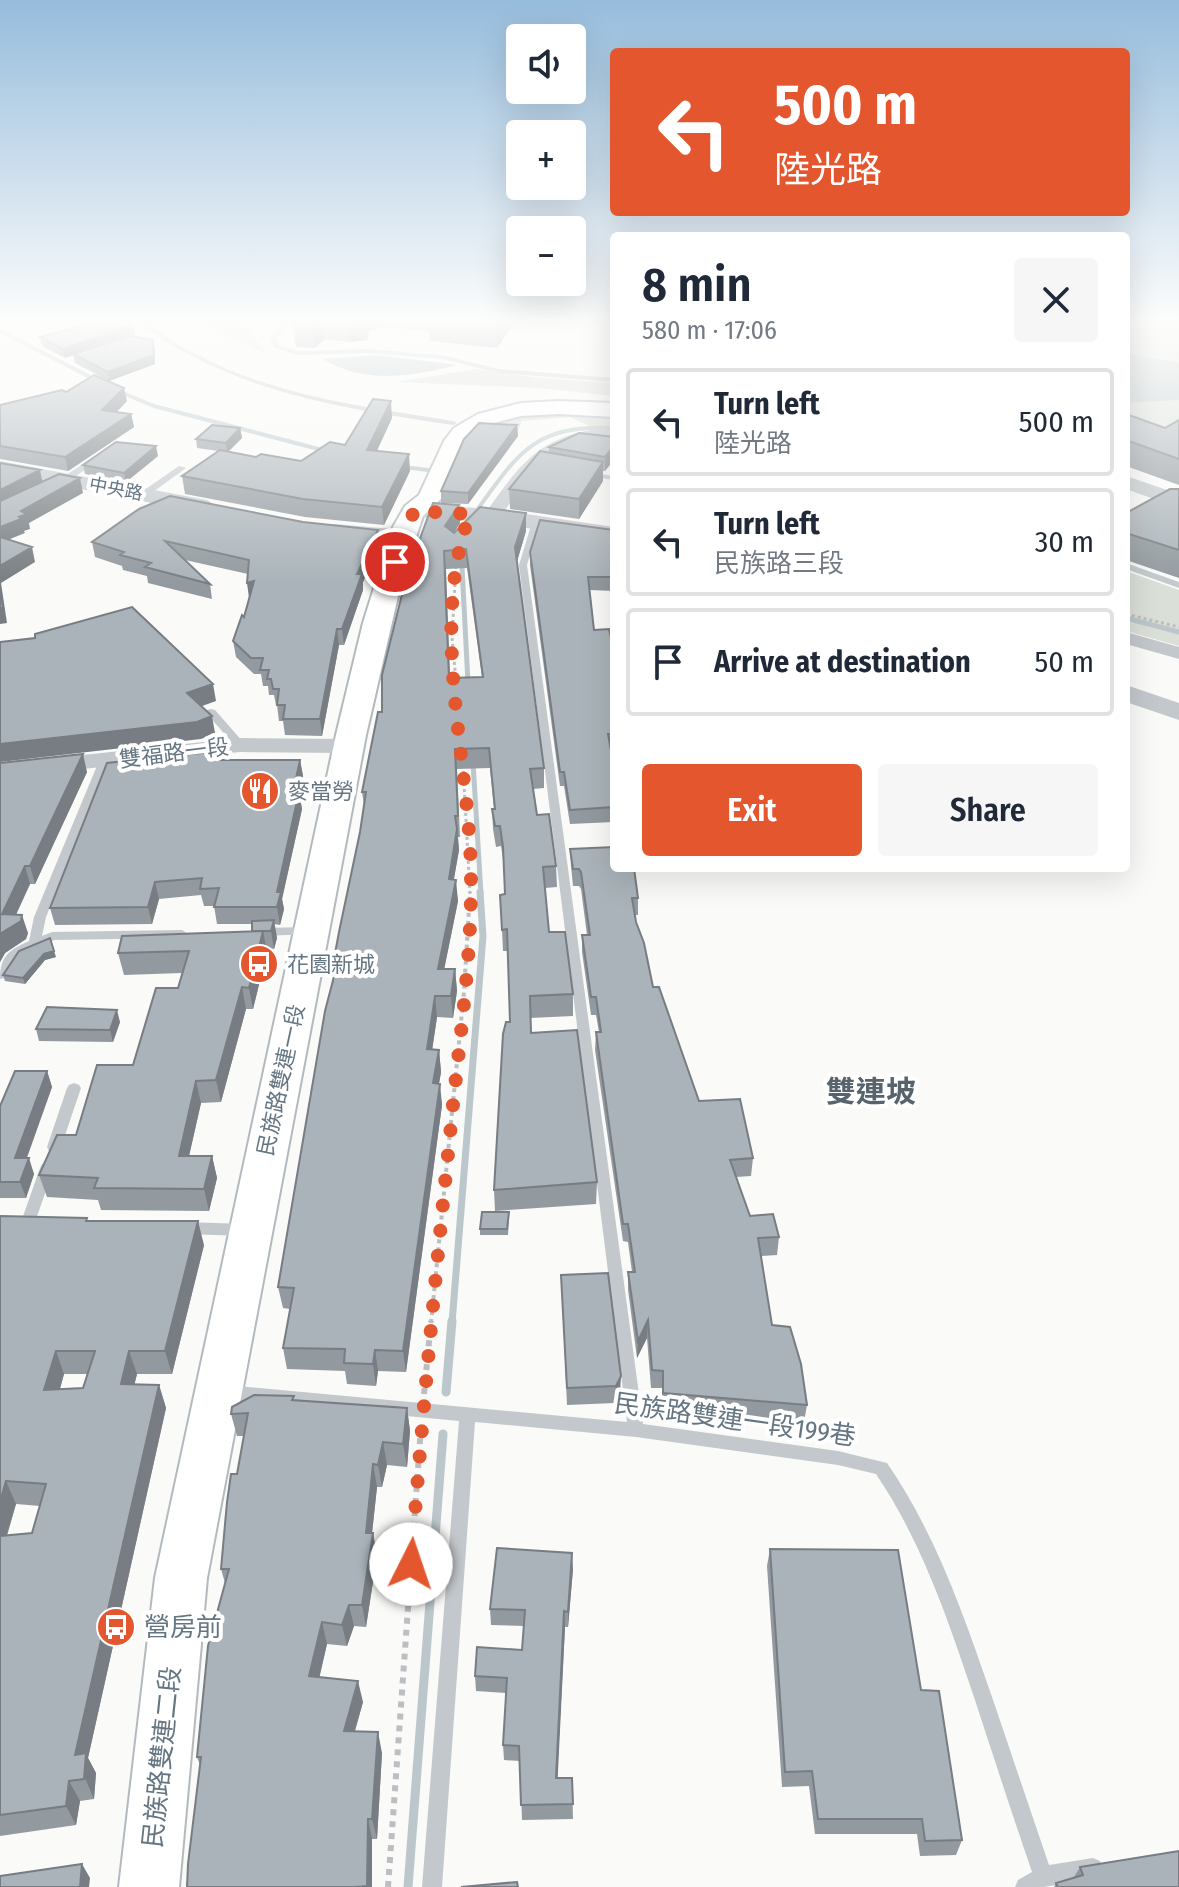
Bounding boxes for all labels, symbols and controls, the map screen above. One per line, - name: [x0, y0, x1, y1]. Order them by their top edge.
- map controls: [506, 24, 586, 296]
- button: sound: [506, 24, 586, 104]
- text: 500 m: [774, 72, 917, 139]
- icon: left: [642, 80, 746, 184]
- button: +: [506, 120, 586, 200]
- text: 陸光路: [774, 148, 882, 192]
- button: −: [506, 216, 586, 296]
- text: 8 min: [642, 256, 752, 314]
- button: close: [1014, 258, 1098, 342]
- text: 580 m · 17:06: [642, 315, 777, 346]
- text: Turn left: [714, 386, 820, 422]
- icon: left: [646, 400, 690, 444]
- text: 500 m: [1019, 404, 1094, 440]
- text: 陸光路: [714, 428, 792, 459]
- street label: 中央路: [87, 473, 145, 505]
- text: Turn left: [714, 506, 820, 542]
- icon: left: [646, 520, 690, 564]
- text: 30 m: [1035, 524, 1094, 560]
- pin: [361, 528, 429, 596]
- icon: arrive: [373, 540, 417, 584]
- text: 民族路三段: [714, 548, 844, 579]
- icon: arrive: [646, 640, 690, 684]
- text: Arrive at destination: [714, 644, 971, 680]
- text: 50 m: [1034, 644, 1094, 680]
- street label: 雙福路一段: [118, 733, 230, 773]
- button: Exit: [642, 764, 862, 856]
- button: Share: [878, 764, 1098, 856]
- restaurant icon: 麥當勞: [239, 770, 281, 812]
- place label: 麥當勞: [288, 778, 354, 805]
- bus stop icon: 花園新城: [238, 943, 280, 985]
- place label: 花園新城: [287, 951, 375, 978]
- street label: 民族路雙連一段: [252, 1002, 310, 1158]
- district label: 雙連坡: [826, 1074, 916, 1110]
- street label: 民族路雙連一段199巷: [612, 1388, 858, 1452]
- position arrow: [369, 1522, 453, 1606]
- bus stop icon: 營房前: [95, 1606, 137, 1648]
- place label: 營房前: [144, 1612, 222, 1643]
- street label: 民族路雙連二段: [137, 1665, 187, 1849]

